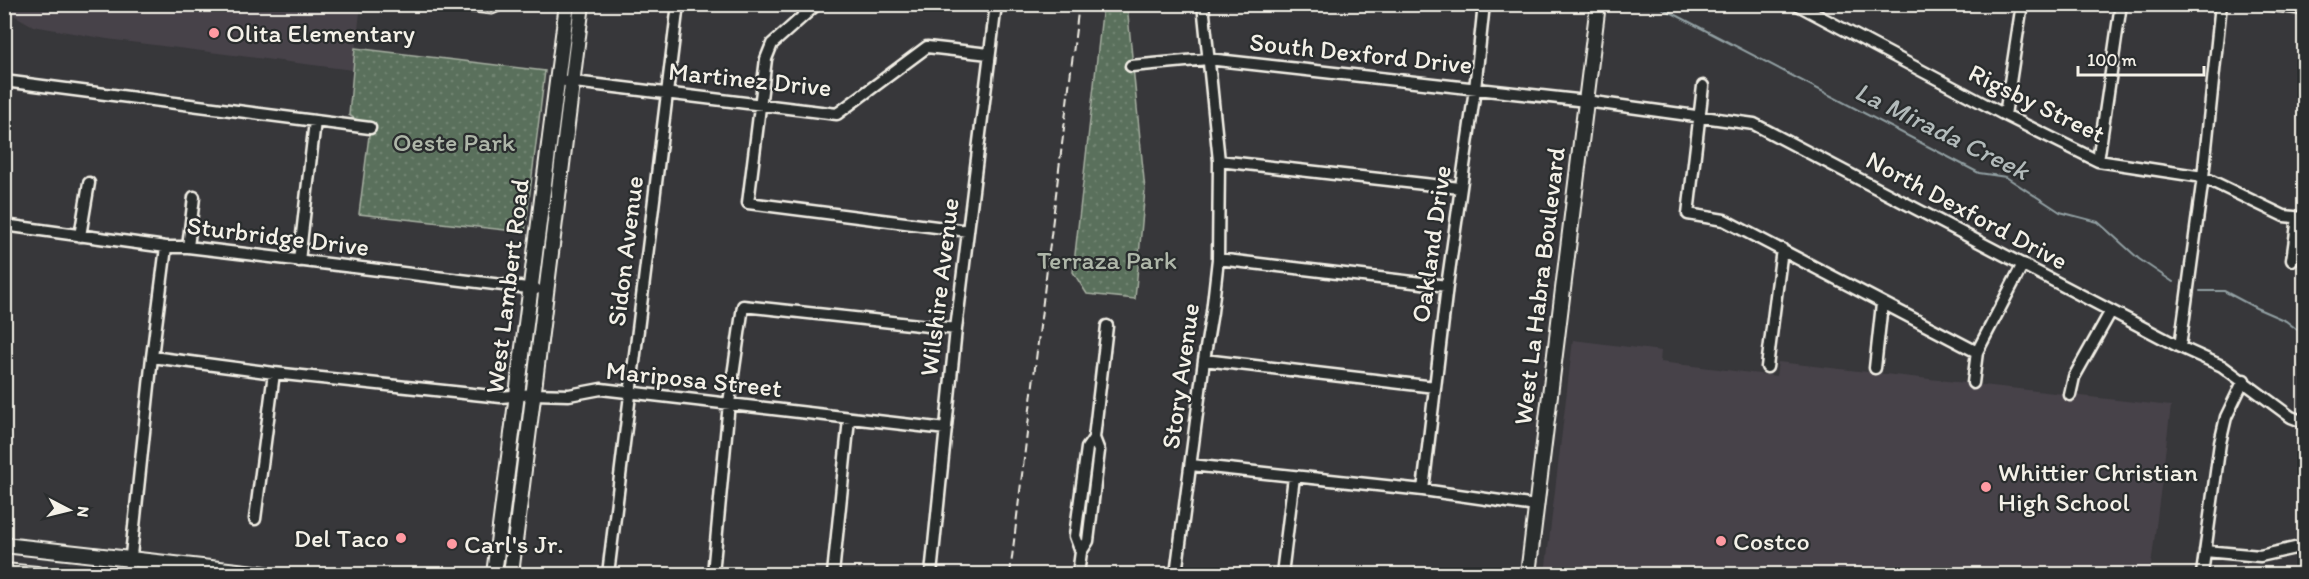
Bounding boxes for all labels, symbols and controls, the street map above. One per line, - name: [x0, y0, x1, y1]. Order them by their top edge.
- place label: Olita Elementary: [226, 17, 415, 49]
- street label: South Dexford Drive: [1248, 25, 1474, 81]
- marker: Olita Elementary: [207, 26, 221, 40]
- scale bar: [2078, 39, 2204, 77]
- text: 100 m: [2087, 49, 2137, 71]
- street label: Martinez Drive: [667, 55, 833, 103]
- street label: Rigsby Street: [1963, 56, 2111, 150]
- water label: La Mirada Creek: [1850, 74, 2037, 188]
- park label: Oeste Park: [393, 126, 516, 158]
- street label: North Dexford Drive: [1861, 143, 2073, 277]
- street label: West La Habra Boulevard: [1506, 145, 1572, 427]
- street label: Oakland Drive: [1404, 163, 1458, 325]
- street label: Sidon Avenue: [600, 174, 650, 328]
- street label: West Lambert Road: [478, 176, 536, 395]
- street label: Wilshire Avenue: [912, 196, 966, 378]
- street label: Sturbridge Drive: [185, 209, 371, 263]
- park label: Terraza Park: [1037, 244, 1177, 276]
- street label: Story Avenue: [1154, 301, 1206, 451]
- street label: Mariposa Street: [604, 354, 784, 404]
- place label: Whittier Christian High School: [1998, 456, 2198, 518]
- north arrow: [39, 480, 99, 540]
- marker: Whittier Christian High School: [1979, 480, 1993, 494]
- text: N: [73, 505, 93, 518]
- place label: Del Taco: [294, 522, 389, 554]
- place label: Costco: [1733, 525, 1810, 557]
- place label: Carl's Jr.: [464, 528, 564, 560]
- marker: Del Taco: [394, 531, 408, 545]
- marker: Costco: [1714, 534, 1728, 548]
- marker: Carl's Jr.: [445, 537, 459, 551]

